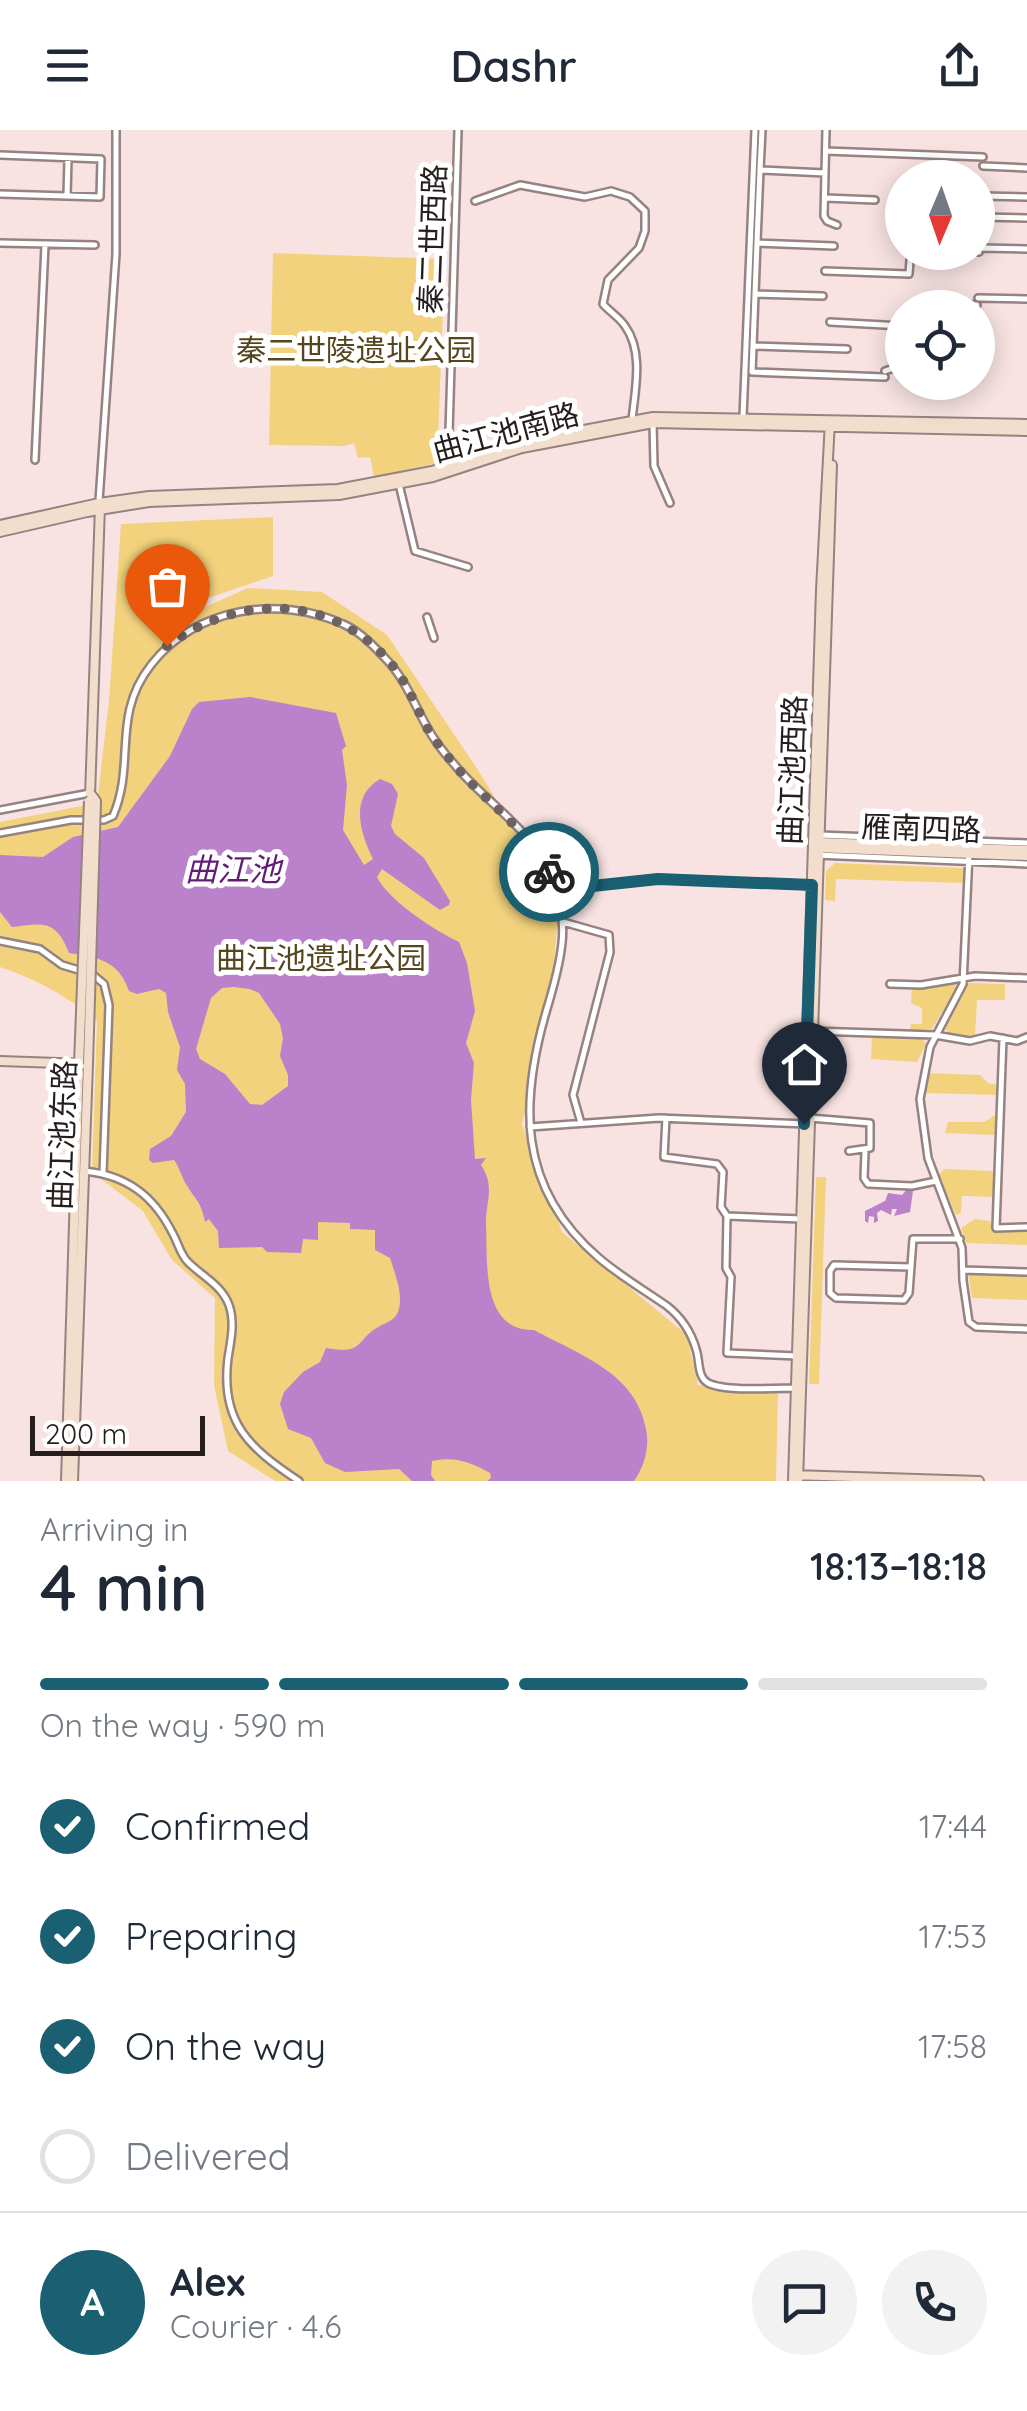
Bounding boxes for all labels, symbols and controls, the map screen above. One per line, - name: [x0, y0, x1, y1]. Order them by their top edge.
- text: Dashr: [450, 37, 577, 93]
- icon: menu: [40, 38, 95, 93]
- icon: share: [932, 38, 987, 93]
- north arrow: [885, 160, 995, 270]
- map controls: [885, 160, 995, 400]
- street label: 秦二世西路: [410, 163, 454, 315]
- button: locate: [885, 290, 995, 400]
- park label: 秦二世陵遗址公园: [236, 331, 476, 369]
- street label: 曲江池南路: [428, 394, 583, 470]
- pin: [125, 544, 210, 647]
- icon: bag: [140, 559, 195, 614]
- street label: 曲江池西路: [770, 694, 814, 846]
- street label: 雁南四路: [860, 807, 982, 849]
- courier: [499, 822, 599, 922]
- icon: bike: [522, 845, 577, 900]
- water label: 曲江池: [185, 849, 284, 889]
- park label: 曲江池遗址公园: [216, 939, 426, 977]
- pin: [762, 1022, 847, 1125]
- icon: home: [777, 1037, 832, 1092]
- street label: 曲江池东路: [40, 1059, 84, 1211]
- scale bar: [30, 1411, 205, 1456]
- text: 200 m: [45, 1416, 127, 1451]
- text: Arriving in: [40, 1509, 189, 1549]
- text: 18:13–18:18: [810, 1542, 987, 1590]
- text: 4 min: [40, 1546, 208, 1627]
- text: On the way · 590 m: [40, 1705, 325, 1745]
- icon: check: [40, 1799, 95, 1854]
- text: Confirmed: [125, 1802, 310, 1850]
- text: 17:44: [919, 1806, 987, 1846]
- icon: check: [40, 1909, 95, 1964]
- text: Preparing: [125, 1912, 297, 1960]
- text: 17:53: [919, 1916, 987, 1956]
- icon: check: [40, 2019, 95, 2074]
- text: On the way: [125, 2022, 326, 2070]
- text: 17:58: [918, 2026, 987, 2066]
- text: Delivered: [125, 2132, 291, 2180]
- button: chat: [752, 2250, 857, 2355]
- button: phone: [882, 2250, 987, 2355]
- text: Alex: [170, 2258, 245, 2306]
- text: A: [80, 2278, 105, 2326]
- text: Courier · 4.6: [170, 2306, 342, 2346]

